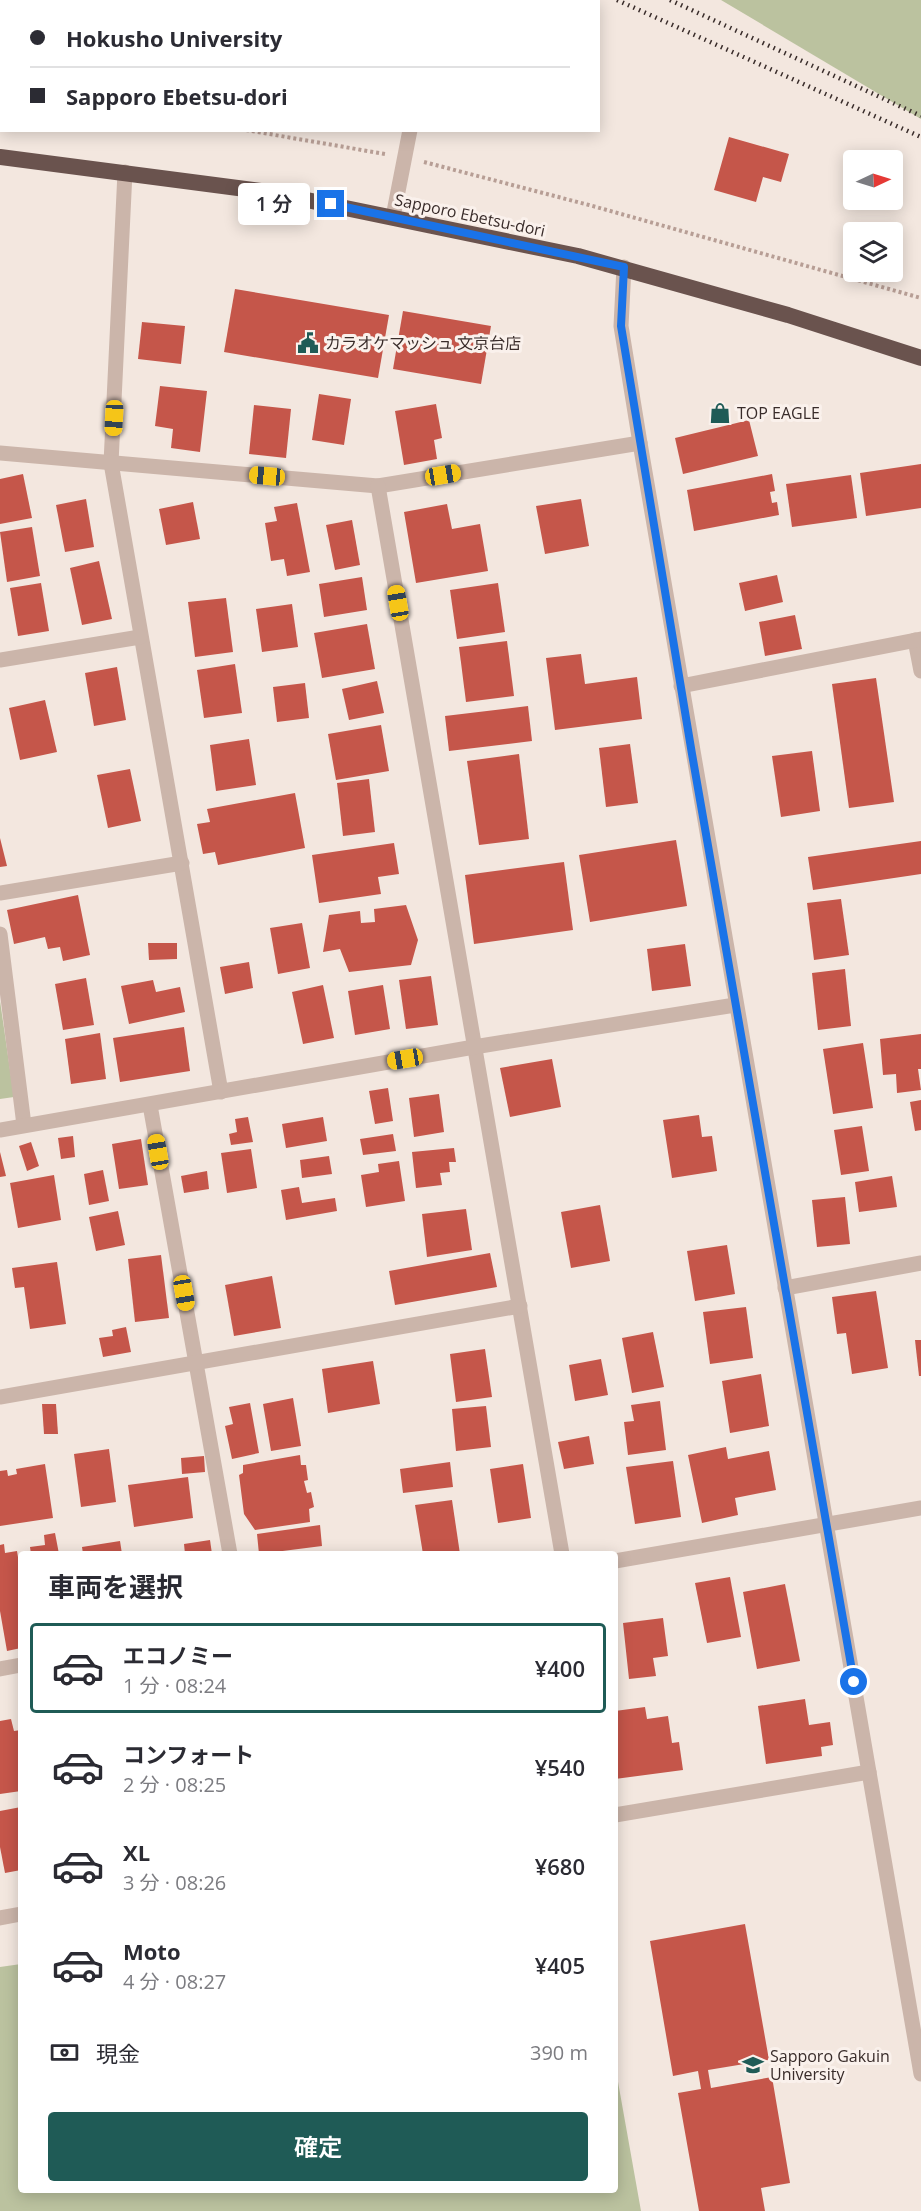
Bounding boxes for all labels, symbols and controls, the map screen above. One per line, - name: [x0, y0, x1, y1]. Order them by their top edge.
- text: Hokusho University: [66, 23, 282, 53]
- text: Sapporo Ebetsu-dori: [66, 81, 288, 111]
- north arrow: [843, 150, 903, 210]
- map controls: [843, 150, 903, 282]
- callout: 1 分: [238, 183, 310, 225]
- street label: Sapporo Ebetsu-dori: [393, 188, 547, 242]
- text: 1 分: [256, 190, 292, 217]
- route end: [317, 190, 344, 217]
- button: layers: [843, 222, 903, 282]
- public building icon: カラオケマッシュ 文京台店: [296, 331, 320, 355]
- place label: カラオケマッシュ 文京台店: [325, 332, 521, 354]
- car: [104, 400, 124, 436]
- shop icon: TOP EAGLE: [708, 401, 732, 425]
- place label: TOP EAGLE: [737, 402, 820, 424]
- car: [424, 463, 462, 487]
- car: [248, 465, 286, 487]
- car: [386, 584, 410, 622]
- car: [386, 1047, 424, 1071]
- car: [146, 1133, 170, 1171]
- car: [172, 1274, 196, 1312]
- text: 車両を選択: [48, 1568, 183, 1605]
- text: エコノミー: [123, 1640, 233, 1670]
- icon: car: [51, 1641, 105, 1695]
- text: ¥400: [535, 1653, 585, 1683]
- route start: [840, 1668, 867, 1695]
- text: 1 分 · 08:24: [123, 1672, 226, 1699]
- text: コンフォート: [123, 1739, 254, 1769]
- icon: car: [51, 1740, 105, 1794]
- text: ¥540: [535, 1752, 585, 1782]
- text: 2 分 · 08:25: [123, 1771, 226, 1798]
- text: XL: [123, 1837, 150, 1867]
- icon: car: [51, 1839, 105, 1893]
- text: ¥680: [535, 1851, 585, 1881]
- text: 3 分 · 08:26: [123, 1869, 226, 1896]
- text: Moto: [123, 1936, 181, 1966]
- icon: car: [51, 1938, 105, 1992]
- text: ¥405: [535, 1950, 585, 1980]
- text: 4 分 · 08:27: [123, 1968, 226, 1995]
- icon: cash: [48, 2036, 81, 2069]
- text: 現金: [96, 2038, 140, 2068]
- text: 390 m: [530, 2039, 588, 2066]
- place label: Sapporo Gakuin University: [770, 2045, 890, 2085]
- school or university icon: Sapporo Gakuin University: [741, 2053, 765, 2077]
- button: 確定: [48, 2112, 588, 2181]

